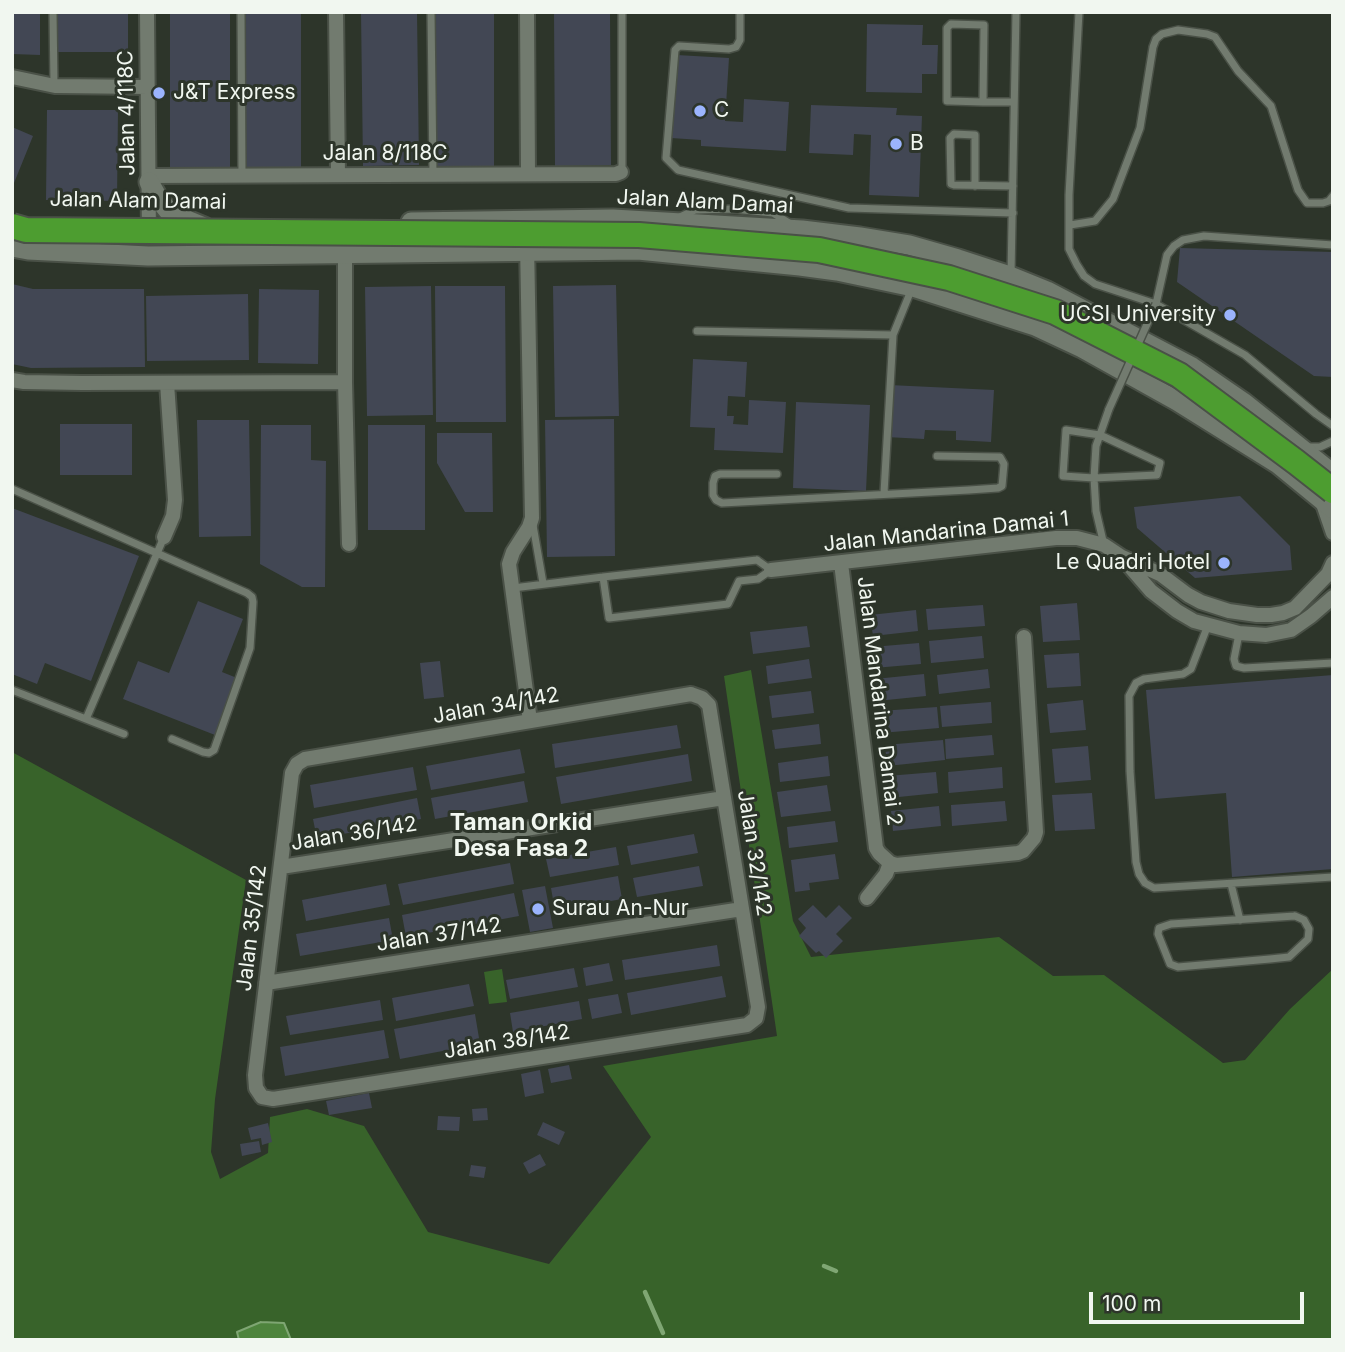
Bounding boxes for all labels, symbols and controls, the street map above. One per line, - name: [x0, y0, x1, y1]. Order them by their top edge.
- street label: Jalan 4/118C: [113, 50, 141, 176]
- place label: J&T Express: [173, 80, 296, 106]
- marker: J&T Express: [151, 85, 167, 101]
- place label: C: [714, 98, 729, 124]
- marker: C: [692, 103, 708, 119]
- place label: B: [910, 131, 924, 157]
- marker: B: [888, 136, 904, 152]
- street label: Jalan 8/118C: [323, 141, 447, 167]
- street label: Jalan Alam Damai: [616, 185, 794, 219]
- street label: Jalan Alam Damai: [49, 187, 227, 215]
- place label: UCSI University: [1060, 302, 1216, 328]
- marker: UCSI University: [1222, 307, 1238, 323]
- street label: Jalan Mandarina Damai 1: [822, 507, 1070, 557]
- place label: Le Quadri Hotel: [1055, 550, 1210, 576]
- marker: Le Quadri Hotel: [1216, 555, 1232, 571]
- street label: Jalan Mandarina Damai 2: [851, 575, 907, 827]
- street label: Jalan 34/142: [431, 682, 561, 730]
- street label: Jalan 32/142: [732, 788, 776, 918]
- district label: Taman Orkid Desa Fasa 2: [450, 809, 592, 863]
- street label: Jalan 36/142: [289, 812, 419, 856]
- street label: Jalan 35/142: [232, 863, 272, 993]
- place label: Surau An-Nur: [552, 896, 689, 922]
- marker: Surau An-Nur: [530, 901, 546, 917]
- street label: Jalan 37/142: [375, 913, 503, 957]
- street label: Jalan 38/142: [442, 1020, 572, 1064]
- scale bar: [1093, 1278, 1308, 1322]
- text: 100 m: [1102, 1291, 1161, 1316]

